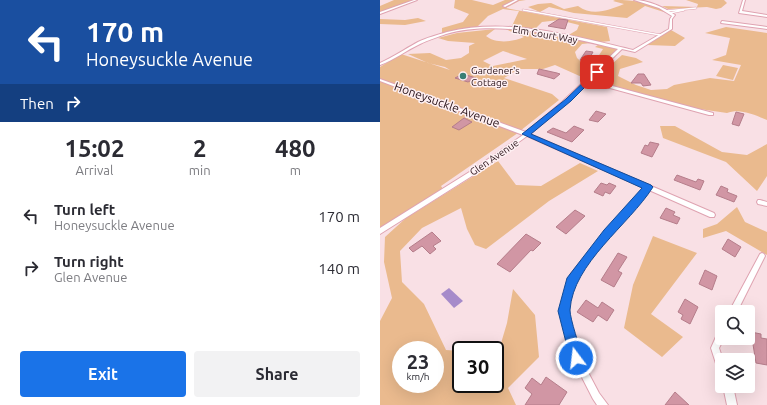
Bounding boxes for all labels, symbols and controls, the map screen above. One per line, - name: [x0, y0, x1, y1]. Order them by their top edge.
- icon: left: [20, 16, 72, 68]
- text: 170 m: [86, 16, 164, 47]
- street label: Elm Court Way: [512, 23, 578, 46]
- text: Honeysuckle Avenue: [86, 49, 253, 69]
- pin: [580, 55, 614, 89]
- icon: arrive: [586, 61, 608, 83]
- place label: Gardener's Cottage: [471, 65, 520, 88]
- marker: Gardener's Cottage: [458, 71, 468, 81]
- street label: Honeysuckle Avenue: [393, 79, 502, 130]
- icon: right: [62, 92, 84, 114]
- text: Then: [20, 95, 54, 112]
- text: 15:02: [64, 135, 124, 162]
- text: 2: [193, 135, 206, 162]
- text: 480: [275, 135, 316, 162]
- street label: Glen Avenue: [468, 137, 521, 178]
- text: Arrival: [75, 163, 113, 177]
- text: min: [189, 163, 211, 177]
- text: m: [290, 163, 301, 177]
- text: Turn left: [54, 201, 115, 218]
- icon: left: [20, 205, 42, 227]
- text: 170 m: [318, 208, 360, 225]
- text: Honeysuckle Avenue: [54, 218, 175, 232]
- text: Turn right: [54, 253, 124, 270]
- icon: right: [20, 257, 42, 279]
- text: 140 m: [318, 260, 360, 277]
- text: Glen Avenue: [54, 270, 127, 284]
- map controls: [715, 305, 755, 393]
- button: search: [715, 305, 755, 345]
- position arrow: [555, 337, 597, 379]
- speed limit sign: 30: [452, 341, 504, 393]
- text: 23: [407, 350, 429, 373]
- button: Exit: [20, 351, 186, 397]
- button: Share: [194, 351, 360, 397]
- button: layers: [715, 353, 755, 393]
- text: km/h: [406, 371, 430, 382]

